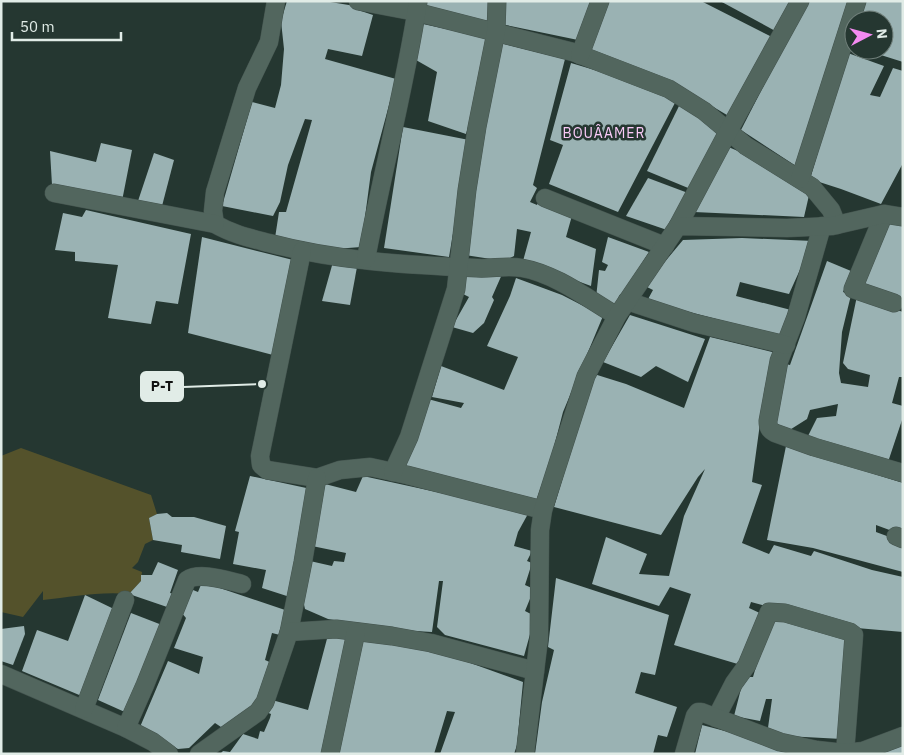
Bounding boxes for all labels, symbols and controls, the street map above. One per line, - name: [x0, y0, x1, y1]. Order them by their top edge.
- scale bar: [12, 10, 121, 42]
- north arrow: [844, 10, 894, 60]
- text: 50 m: [20, 17, 55, 36]
- text: N: [872, 28, 891, 40]
- district label: BOUÂAMER: [562, 124, 646, 142]
- callout: P-T: [141, 372, 183, 401]
- text: P-T: [151, 377, 173, 395]

